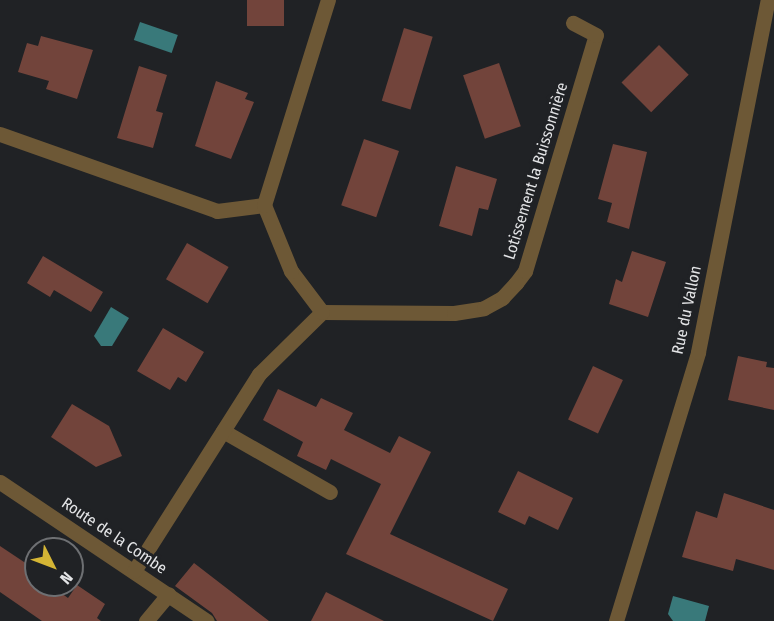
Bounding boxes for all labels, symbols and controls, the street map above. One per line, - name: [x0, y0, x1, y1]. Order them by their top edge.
- street label: Lotissement la Buissonnière: [500, 80, 572, 262]
- street label: Rue du Vallon: [668, 264, 706, 356]
- street label: Route de la Combe: [58, 494, 170, 578]
- north arrow: [24, 537, 84, 597]
- text: N: [56, 568, 77, 588]

